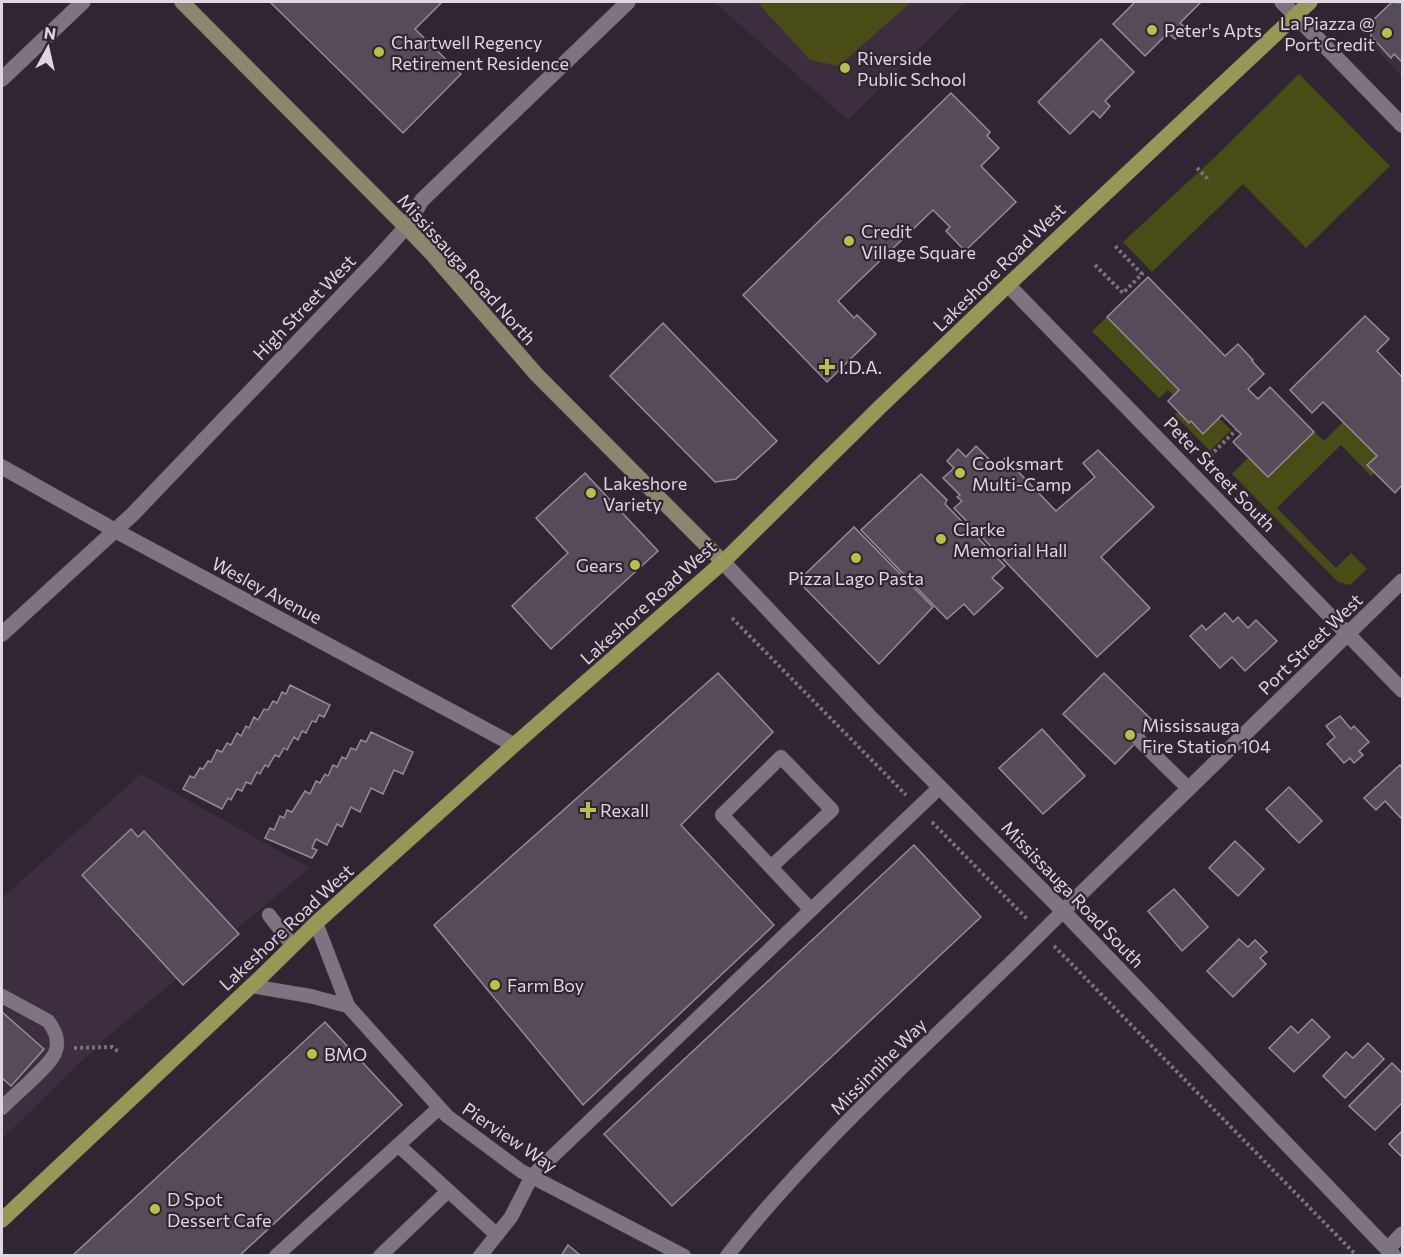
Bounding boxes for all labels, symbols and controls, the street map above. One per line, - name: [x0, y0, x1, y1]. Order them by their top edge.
- place label: La Piazza @ Port Credit: [1280, 12, 1375, 55]
- north arrow: [18, 18, 78, 78]
- place label: Peter's Apts: [1164, 19, 1262, 41]
- text: N: [43, 22, 57, 43]
- marker: Peter's Apts: [1145, 23, 1159, 37]
- marker: La Piazza @ Port Credit: [1380, 26, 1394, 40]
- place label: Chartwell Regency Retirement Residence: [391, 31, 569, 74]
- marker: Chartwell Regency Retirement Residence: [372, 45, 386, 59]
- place label: Riverside Public School: [857, 47, 966, 90]
- marker: Riverside Public School: [838, 61, 852, 75]
- street label: Mississauga Road North: [393, 189, 541, 349]
- street label: Lakeshore Road West: [928, 198, 1070, 336]
- place label: Credit Village Square: [861, 220, 976, 263]
- marker: Credit Village Square: [842, 234, 856, 248]
- street label: High Street West: [248, 250, 360, 364]
- place label: I.D.A.: [839, 356, 882, 378]
- marker: I.D.A.: [820, 360, 834, 374]
- street label: Peter Street South: [1160, 412, 1280, 536]
- place label: Cooksmart Multi-Camp: [972, 452, 1072, 495]
- marker: Cooksmart Multi-Camp: [953, 466, 967, 480]
- place label: Lakeshore Variety: [603, 472, 687, 515]
- marker: Lakeshore Variety: [584, 486, 598, 500]
- place label: Clarke Memorial Hall: [953, 518, 1067, 561]
- marker: Clarke Memorial Hall: [934, 532, 948, 546]
- street label: Lakeshore Road West: [576, 535, 720, 669]
- marker: Pizza Lago Pasta: [849, 551, 863, 565]
- street label: Wesley Avenue: [208, 552, 326, 628]
- place label: Gears: [576, 554, 623, 576]
- marker: Gears: [628, 558, 642, 572]
- place label: Pizza Lago Pasta: [788, 567, 924, 589]
- street label: Port Street West: [1253, 589, 1367, 699]
- place label: Mississauga Fire Station 104: [1142, 714, 1271, 757]
- marker: Mississauga Fire Station 104: [1123, 728, 1137, 742]
- place label: Rexall: [600, 799, 649, 821]
- marker: Rexall: [581, 803, 595, 817]
- street label: Mississauga Road South: [997, 816, 1149, 972]
- street label: Lakeshore Road West: [214, 859, 358, 995]
- place label: Farm Boy: [507, 974, 584, 996]
- marker: Farm Boy: [488, 978, 502, 992]
- street label: Missinnihe Way: [825, 1013, 931, 1119]
- place label: BMO: [324, 1043, 367, 1065]
- marker: BMO: [305, 1047, 319, 1061]
- street label: Pierview Way: [458, 1097, 562, 1177]
- place label: D Spot Dessert Cafe: [167, 1188, 272, 1231]
- marker: D Spot Dessert Cafe: [148, 1202, 162, 1216]

